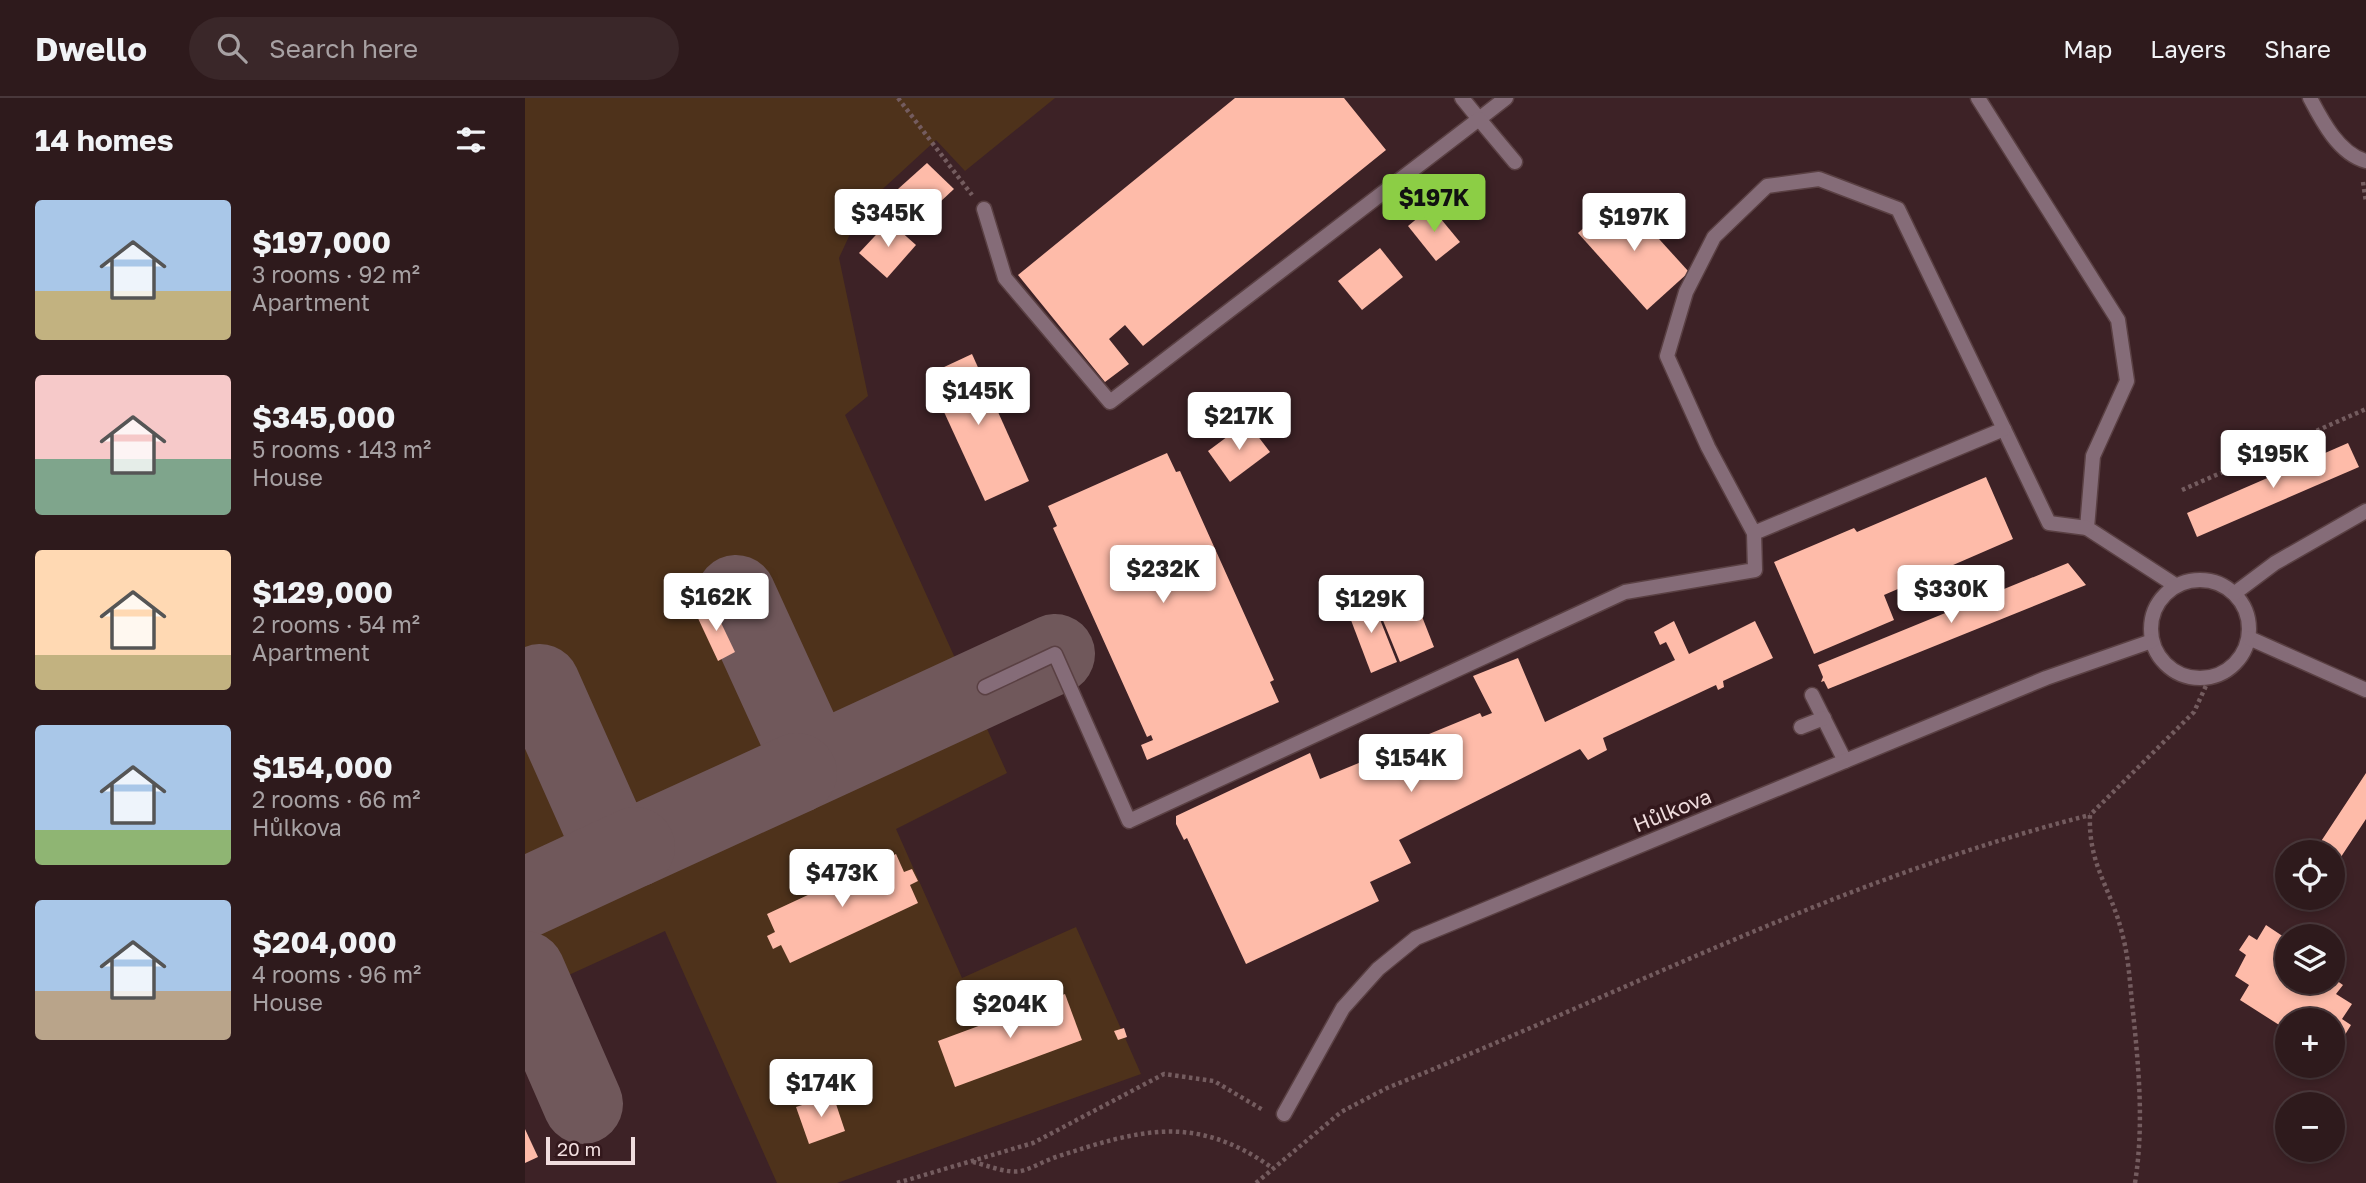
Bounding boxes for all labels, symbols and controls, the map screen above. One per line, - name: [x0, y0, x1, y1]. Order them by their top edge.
- search box: [189, 17, 679, 80]
- text: Dwello: [35, 29, 147, 68]
- icon: search: [213, 29, 251, 67]
- text: Search here: [269, 33, 418, 64]
- text: Map: [2063, 34, 2112, 63]
- text: Layers: [2150, 34, 2226, 63]
- text: Share: [2264, 34, 2331, 63]
- icon: filters: [452, 121, 490, 159]
- text: 14 homes: [35, 122, 174, 158]
- pin: $197K: [1385, 174, 1483, 234]
- text: $197K: [1398, 183, 1470, 211]
- pin: $345K: [839, 190, 937, 249]
- pin: $197K: [1585, 194, 1683, 253]
- text: $345K: [851, 198, 925, 226]
- text: $197K: [1598, 202, 1670, 230]
- text: $197,000: [252, 224, 391, 260]
- icon: home: [91, 228, 175, 312]
- text: 3 rooms · 92 m²: [252, 260, 420, 288]
- text: Apartment: [252, 288, 370, 316]
- pin: $145K: [929, 368, 1027, 427]
- text: $145K: [942, 376, 1014, 404]
- pin: $217K: [1190, 392, 1288, 452]
- text: $345,000: [252, 399, 396, 435]
- text: $217K: [1204, 401, 1274, 429]
- icon: home: [91, 403, 175, 487]
- pin: $195K: [2224, 430, 2322, 490]
- text: 5 rooms · 143 m²: [252, 435, 431, 463]
- text: $195K: [2237, 439, 2309, 467]
- text: House: [252, 463, 323, 491]
- pin: $232K: [1114, 546, 1212, 605]
- text: $232K: [1126, 554, 1200, 582]
- pin: $330K: [1902, 566, 2000, 625]
- text: $129,000: [252, 574, 393, 610]
- pin: $162K: [667, 574, 765, 633]
- text: $330K: [1913, 574, 1989, 602]
- pin: $129K: [1322, 575, 1420, 635]
- icon: home: [91, 578, 175, 662]
- text: $162K: [680, 582, 752, 610]
- text: $129K: [1335, 584, 1407, 612]
- text: 2 rooms · 54 m²: [252, 610, 420, 638]
- text: Apartment: [252, 638, 370, 666]
- pin: $154K: [1362, 734, 1460, 794]
- text: $154K: [1375, 743, 1447, 771]
- text: $154,000: [252, 749, 393, 785]
- icon: home: [91, 753, 175, 837]
- street label: Hůlkova: [1629, 783, 1715, 837]
- text: 2 rooms · 66 m²: [252, 785, 421, 813]
- text: Hůlkova: [252, 813, 342, 841]
- map controls: [2275, 840, 2345, 1162]
- button: locate: [2275, 840, 2345, 910]
- pin: $473K: [793, 850, 891, 909]
- text: $473K: [805, 858, 879, 886]
- text: $204,000: [252, 924, 397, 960]
- button: layers: [2275, 924, 2345, 994]
- icon: home: [91, 928, 175, 1012]
- text: 4 rooms · 96 m²: [252, 960, 421, 988]
- pin: $204K: [961, 981, 1059, 1040]
- text: House: [252, 988, 323, 1016]
- text: $204K: [972, 989, 1048, 1017]
- button: +: [2275, 1008, 2345, 1078]
- pin: $174K: [772, 1060, 870, 1119]
- text: $174K: [786, 1068, 856, 1096]
- button: −: [2275, 1092, 2345, 1162]
- scale bar: [546, 1134, 635, 1166]
- text: 20 m: [557, 1137, 601, 1160]

